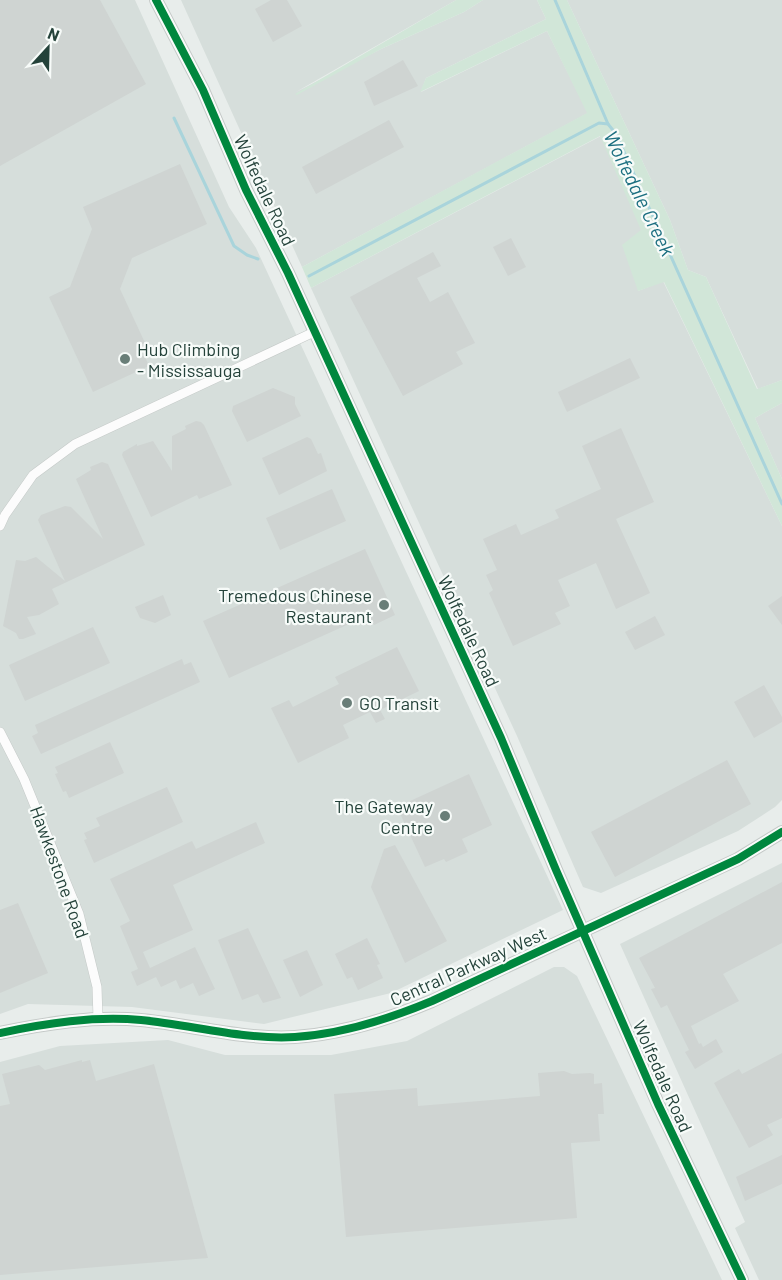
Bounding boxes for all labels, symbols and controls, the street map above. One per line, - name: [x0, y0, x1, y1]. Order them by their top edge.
- north arrow: [18, 18, 78, 78]
- text: N: [45, 23, 62, 44]
- water label: Wolfedale Creek: [599, 126, 681, 260]
- street label: Wolfedale Road: [230, 131, 300, 249]
- place label: Hub Climbing - Mississauga: [137, 338, 242, 381]
- marker: Hub Climbing - Mississauga: [118, 352, 132, 366]
- street label: Wolfedale Road: [434, 572, 504, 690]
- place label: Tremedous Chinese Restaurant: [218, 584, 372, 627]
- marker: Tremedous Chinese Restaurant: [377, 598, 391, 612]
- place label: GO Transit: [359, 692, 439, 714]
- marker: GO Transit: [340, 696, 354, 710]
- place label: The Gateway Centre: [334, 795, 433, 838]
- street label: Hawkestone Road: [26, 803, 94, 941]
- marker: The Gateway Centre: [438, 809, 452, 823]
- street label: Central Parkway West: [386, 922, 550, 1010]
- street label: Wolfedale Road: [629, 1017, 697, 1135]

